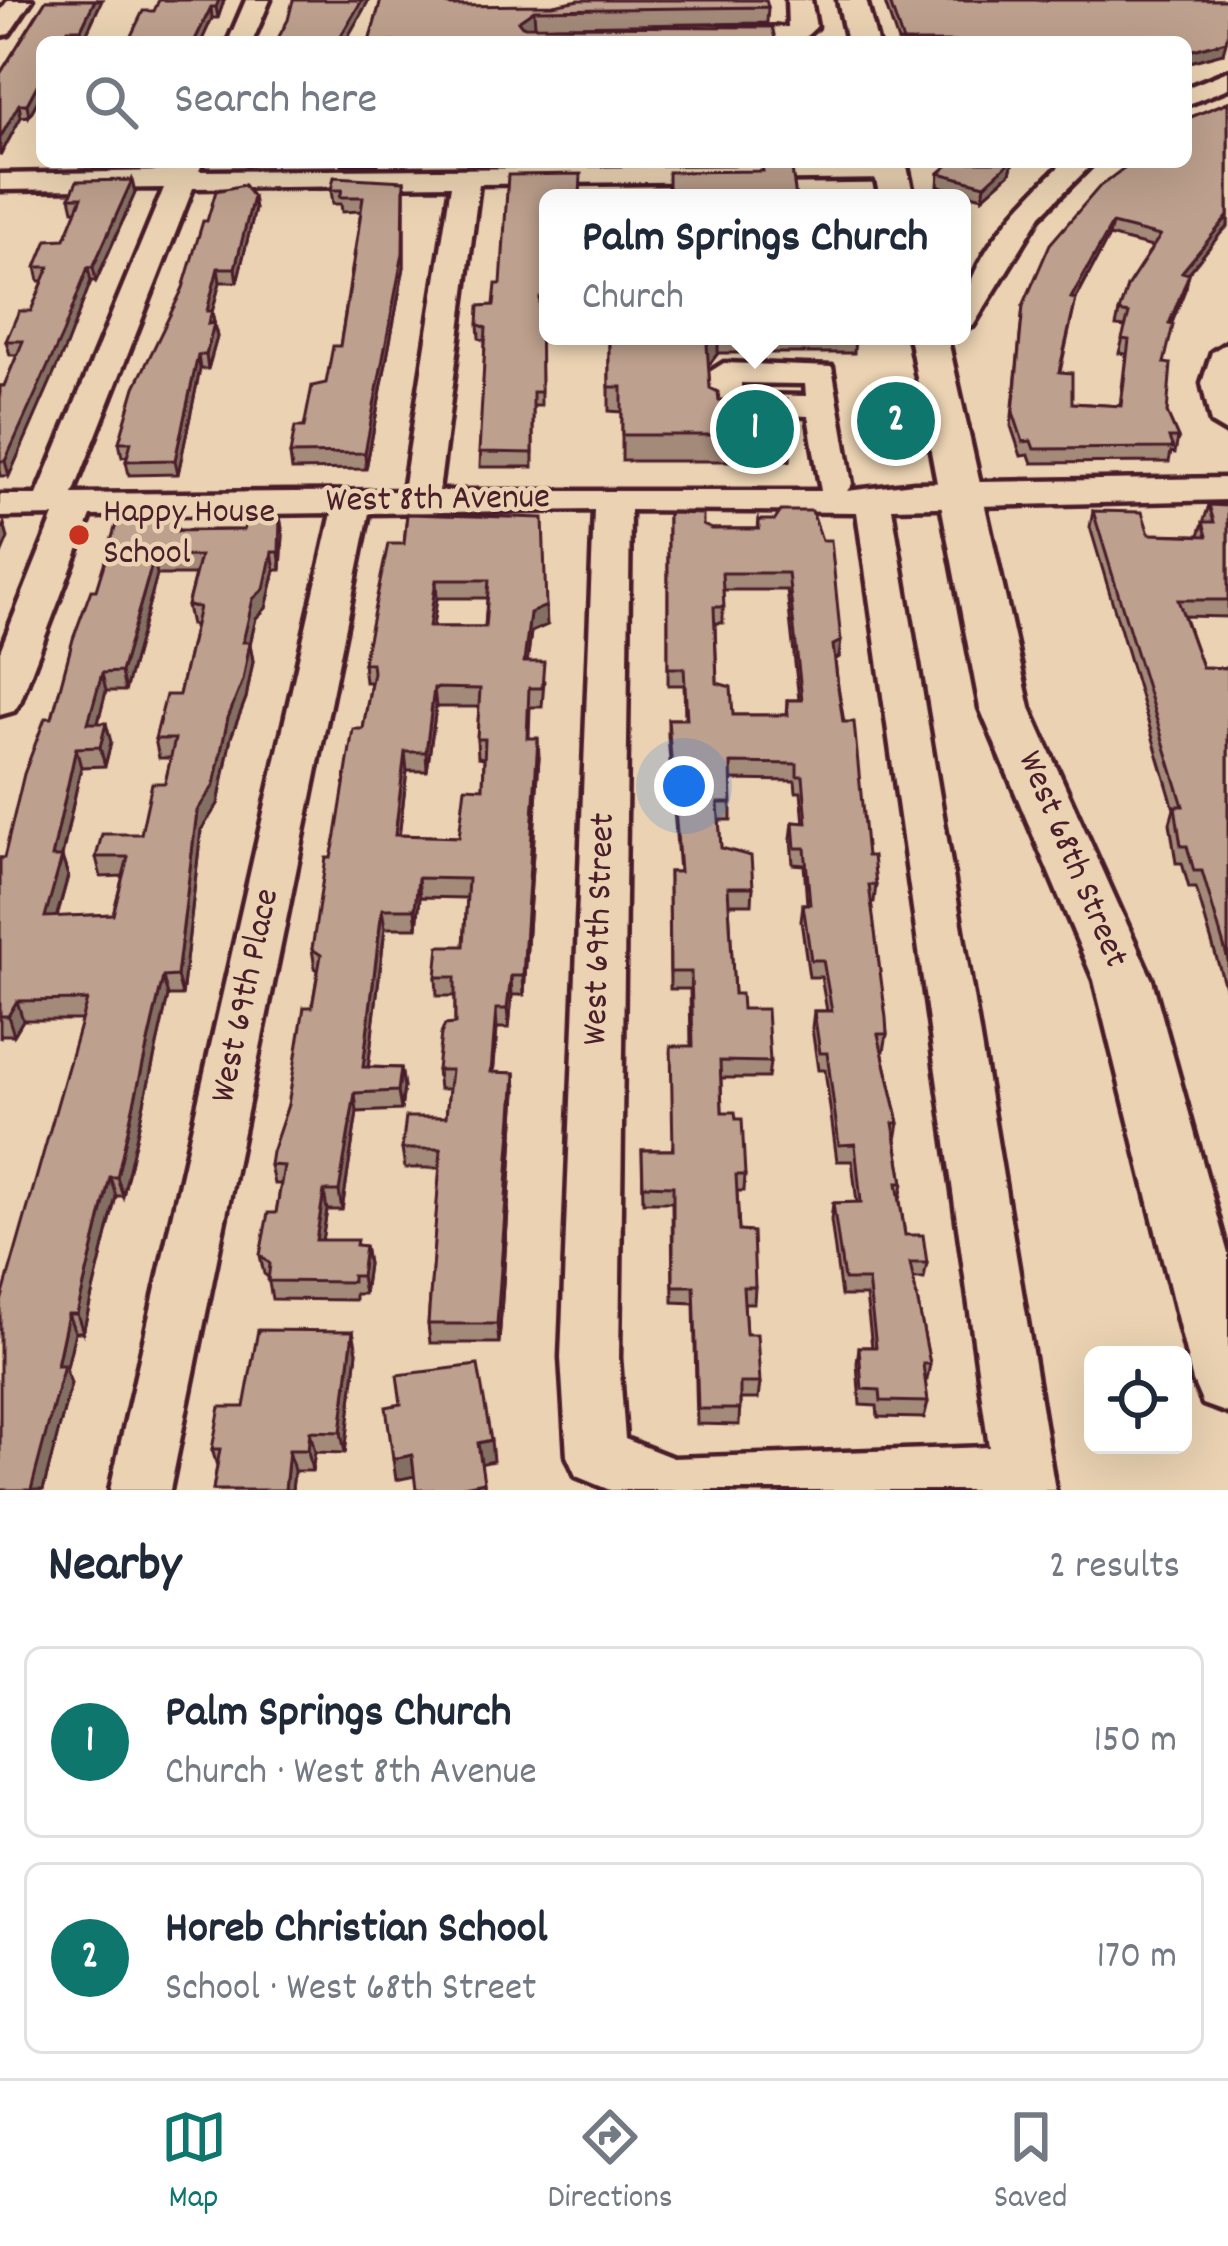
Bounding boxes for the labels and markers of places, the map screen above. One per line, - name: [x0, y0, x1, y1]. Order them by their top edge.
- pin: 2: [857, 376, 935, 466]
- pin: 1: [716, 384, 794, 474]
- place label: Happy House School: [103, 488, 275, 581]
- marker: Happy House School: [66, 522, 92, 548]

